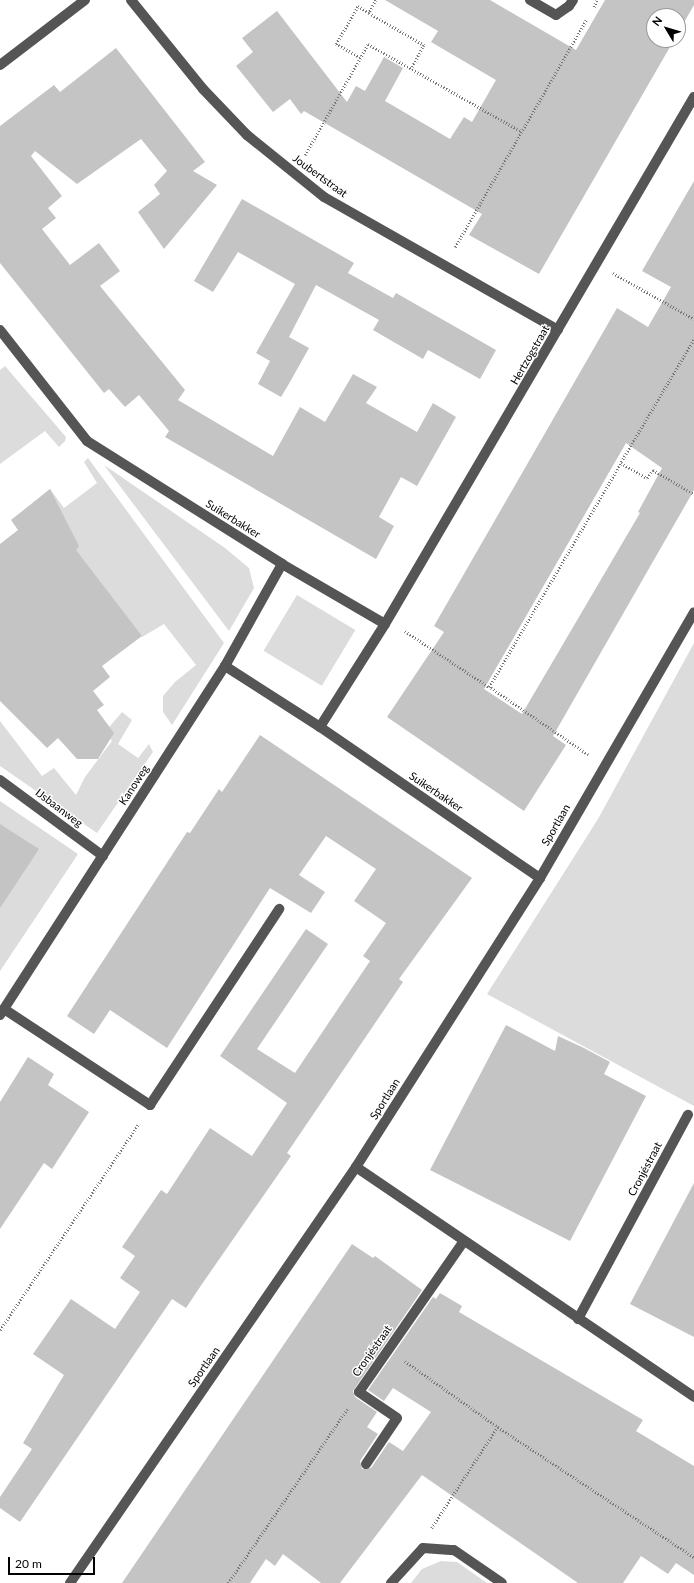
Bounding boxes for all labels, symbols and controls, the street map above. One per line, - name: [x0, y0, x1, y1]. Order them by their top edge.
- north arrow: [646, 8, 686, 48]
- text: N: [649, 14, 665, 28]
- street label: Joubertstraat: [290, 152, 350, 200]
- street label: Hertzogstraat: [508, 323, 552, 387]
- street label: Suikerbakker: [203, 497, 263, 541]
- street label: Kanoweg: [116, 762, 152, 808]
- street label: Suikerbakker: [407, 769, 465, 815]
- street label: IJsbaanweg: [33, 786, 85, 830]
- street label: Sportlaan: [539, 802, 573, 848]
- street label: Sportlaan: [367, 1076, 403, 1122]
- street label: Cronjéstraat: [625, 1140, 665, 1198]
- street label: Cronjéstraat: [350, 1323, 394, 1379]
- street label: Sportlaan: [185, 1344, 223, 1390]
- scale bar: [10, 1549, 97, 1575]
- text: 20 m: [15, 1556, 42, 1571]

